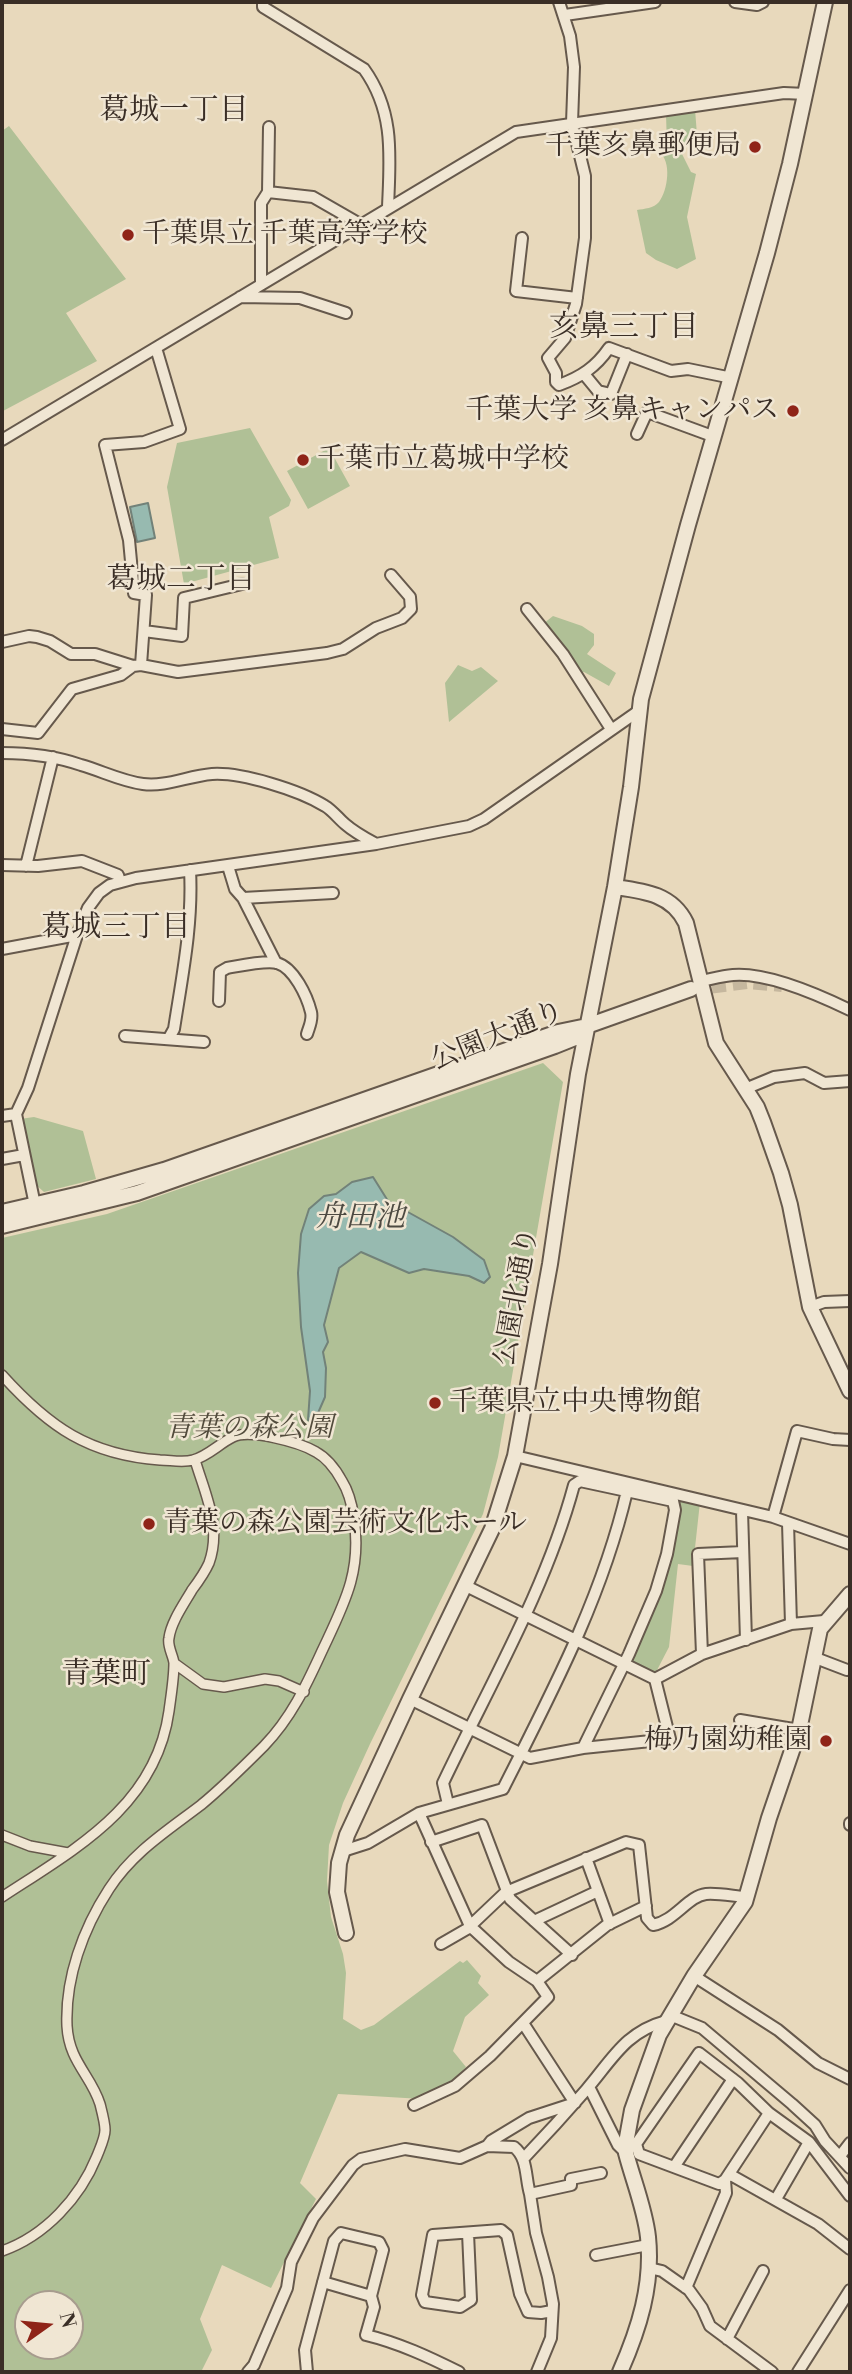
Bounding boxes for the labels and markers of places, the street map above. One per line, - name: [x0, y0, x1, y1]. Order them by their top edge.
- place label: 千葉亥鼻郵便局: [545, 130, 741, 164]
- marker: 千葉亥鼻郵便局: [747, 139, 763, 155]
- place label: 千葉県立 千葉高等学校: [142, 218, 428, 252]
- marker: 千葉県立 千葉高等学校: [120, 227, 136, 243]
- place label: 千葉大学 亥鼻キャンパス: [465, 394, 779, 428]
- marker: 千葉大学 亥鼻キャンパス: [785, 403, 801, 419]
- place label: 千葉市立葛城中学校: [317, 443, 569, 477]
- marker: 千葉市立葛城中学校: [295, 452, 311, 468]
- place label: 千葉県立中央博物館: [449, 1386, 701, 1420]
- marker: 千葉県立中央博物館: [427, 1395, 443, 1411]
- place label: 青葉の森公園芸術文化ホール: [163, 1507, 527, 1541]
- marker: 青葉の森公園芸術文化ホール: [141, 1516, 157, 1532]
- place label: 梅乃園幼稚園: [644, 1724, 812, 1758]
- marker: 梅乃園幼稚園: [818, 1733, 834, 1749]

